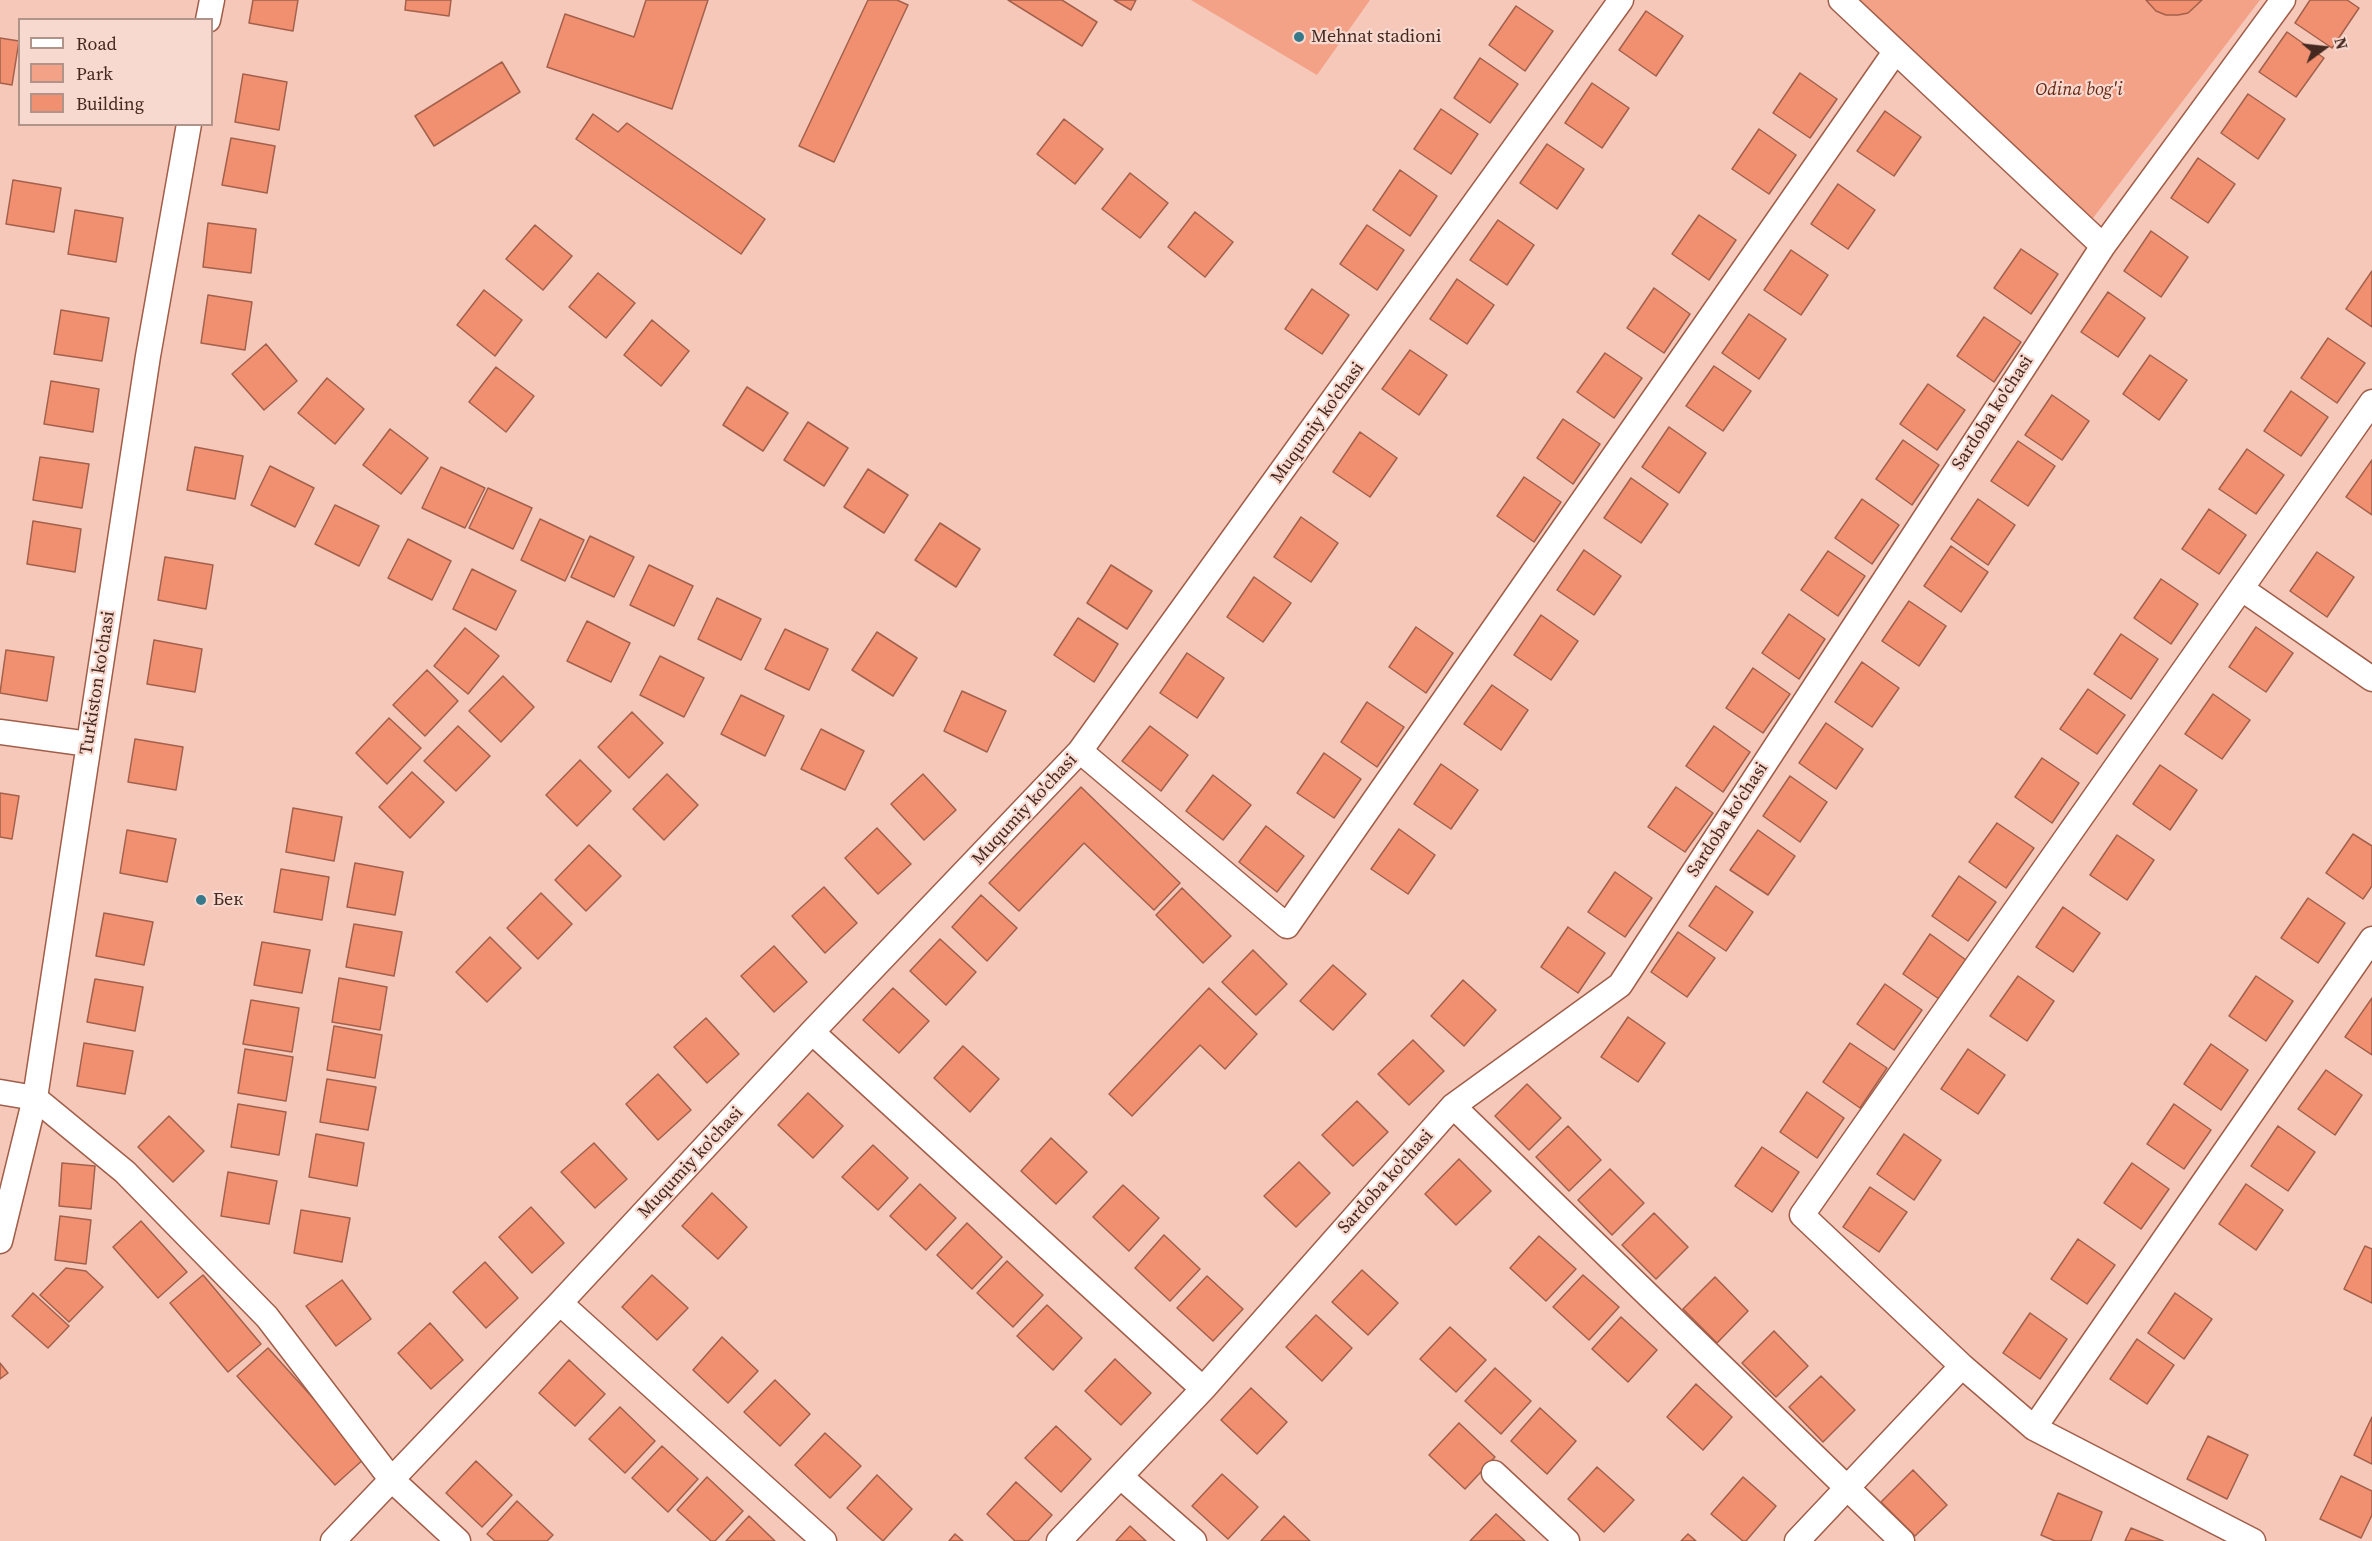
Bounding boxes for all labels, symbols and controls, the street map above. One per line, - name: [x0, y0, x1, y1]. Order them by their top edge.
- legend: [18, 18, 213, 126]
- north arrow: [2294, 18, 2354, 78]
- place label: Mehnat stadioni: [1311, 26, 1441, 48]
- marker: Mehnat stadioni: [1292, 30, 1306, 44]
- text: Road: [76, 31, 117, 56]
- text: N: [2329, 35, 2354, 52]
- text: Park: [76, 61, 113, 86]
- park label: Odina bog'i: [2035, 79, 2123, 101]
- text: Building: [76, 91, 144, 116]
- street label: Sardoba ko'chasi: [1948, 352, 2038, 474]
- street label: Muqumiy ko'chasi: [1267, 358, 1369, 488]
- street label: Turkiston ko'chasi: [76, 610, 120, 756]
- street label: Muqumiy ko'chasi: [968, 750, 1082, 870]
- street label: Sardoba ko'chasi: [1683, 759, 1773, 881]
- place label: Бек: [213, 889, 243, 911]
- marker: Бек: [194, 893, 208, 907]
- street label: Muqumiy ko'chasi: [634, 1103, 748, 1223]
- street label: Sardoba ko'chasi: [1334, 1126, 1438, 1238]

